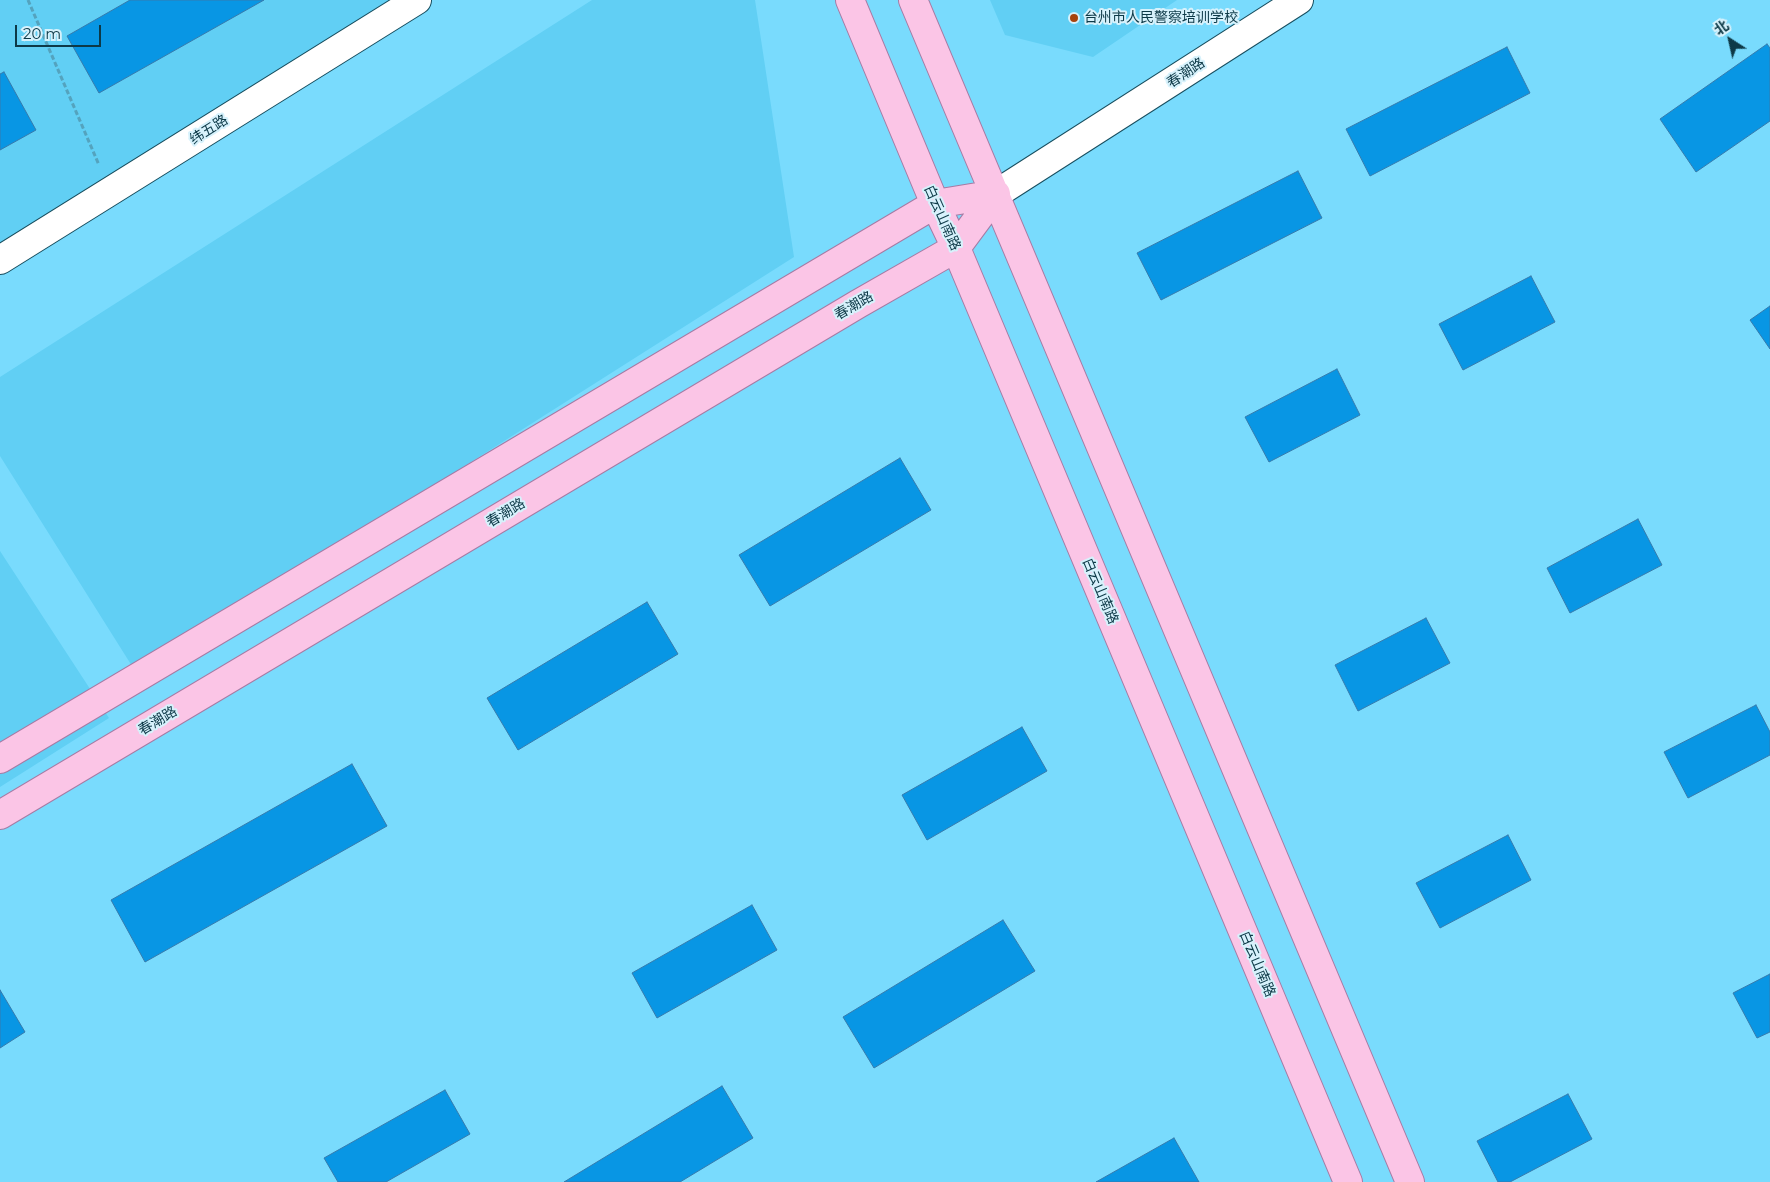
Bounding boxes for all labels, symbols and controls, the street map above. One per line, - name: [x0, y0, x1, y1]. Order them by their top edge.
- place label: 台州市人民警察培训学校: [1084, 10, 1238, 26]
- marker: 台州市人民警察培训学校: [1068, 12, 1080, 24]
- scale bar: [18, 15, 104, 47]
- north arrow: [1705, 15, 1755, 65]
- text: 北: [1711, 16, 1732, 39]
- text: 20 m: [23, 24, 61, 43]
- street label: 春潮路: [1164, 55, 1208, 91]
- street label: 纬五路: [187, 112, 231, 148]
- street label: 白云山南路: [920, 183, 964, 253]
- street label: 春潮路: [832, 288, 876, 324]
- street label: 春潮路: [484, 495, 528, 531]
- street label: 白云山南路: [1079, 556, 1121, 626]
- street label: 春潮路: [136, 703, 180, 739]
- street label: 白云山南路: [1236, 929, 1278, 999]

